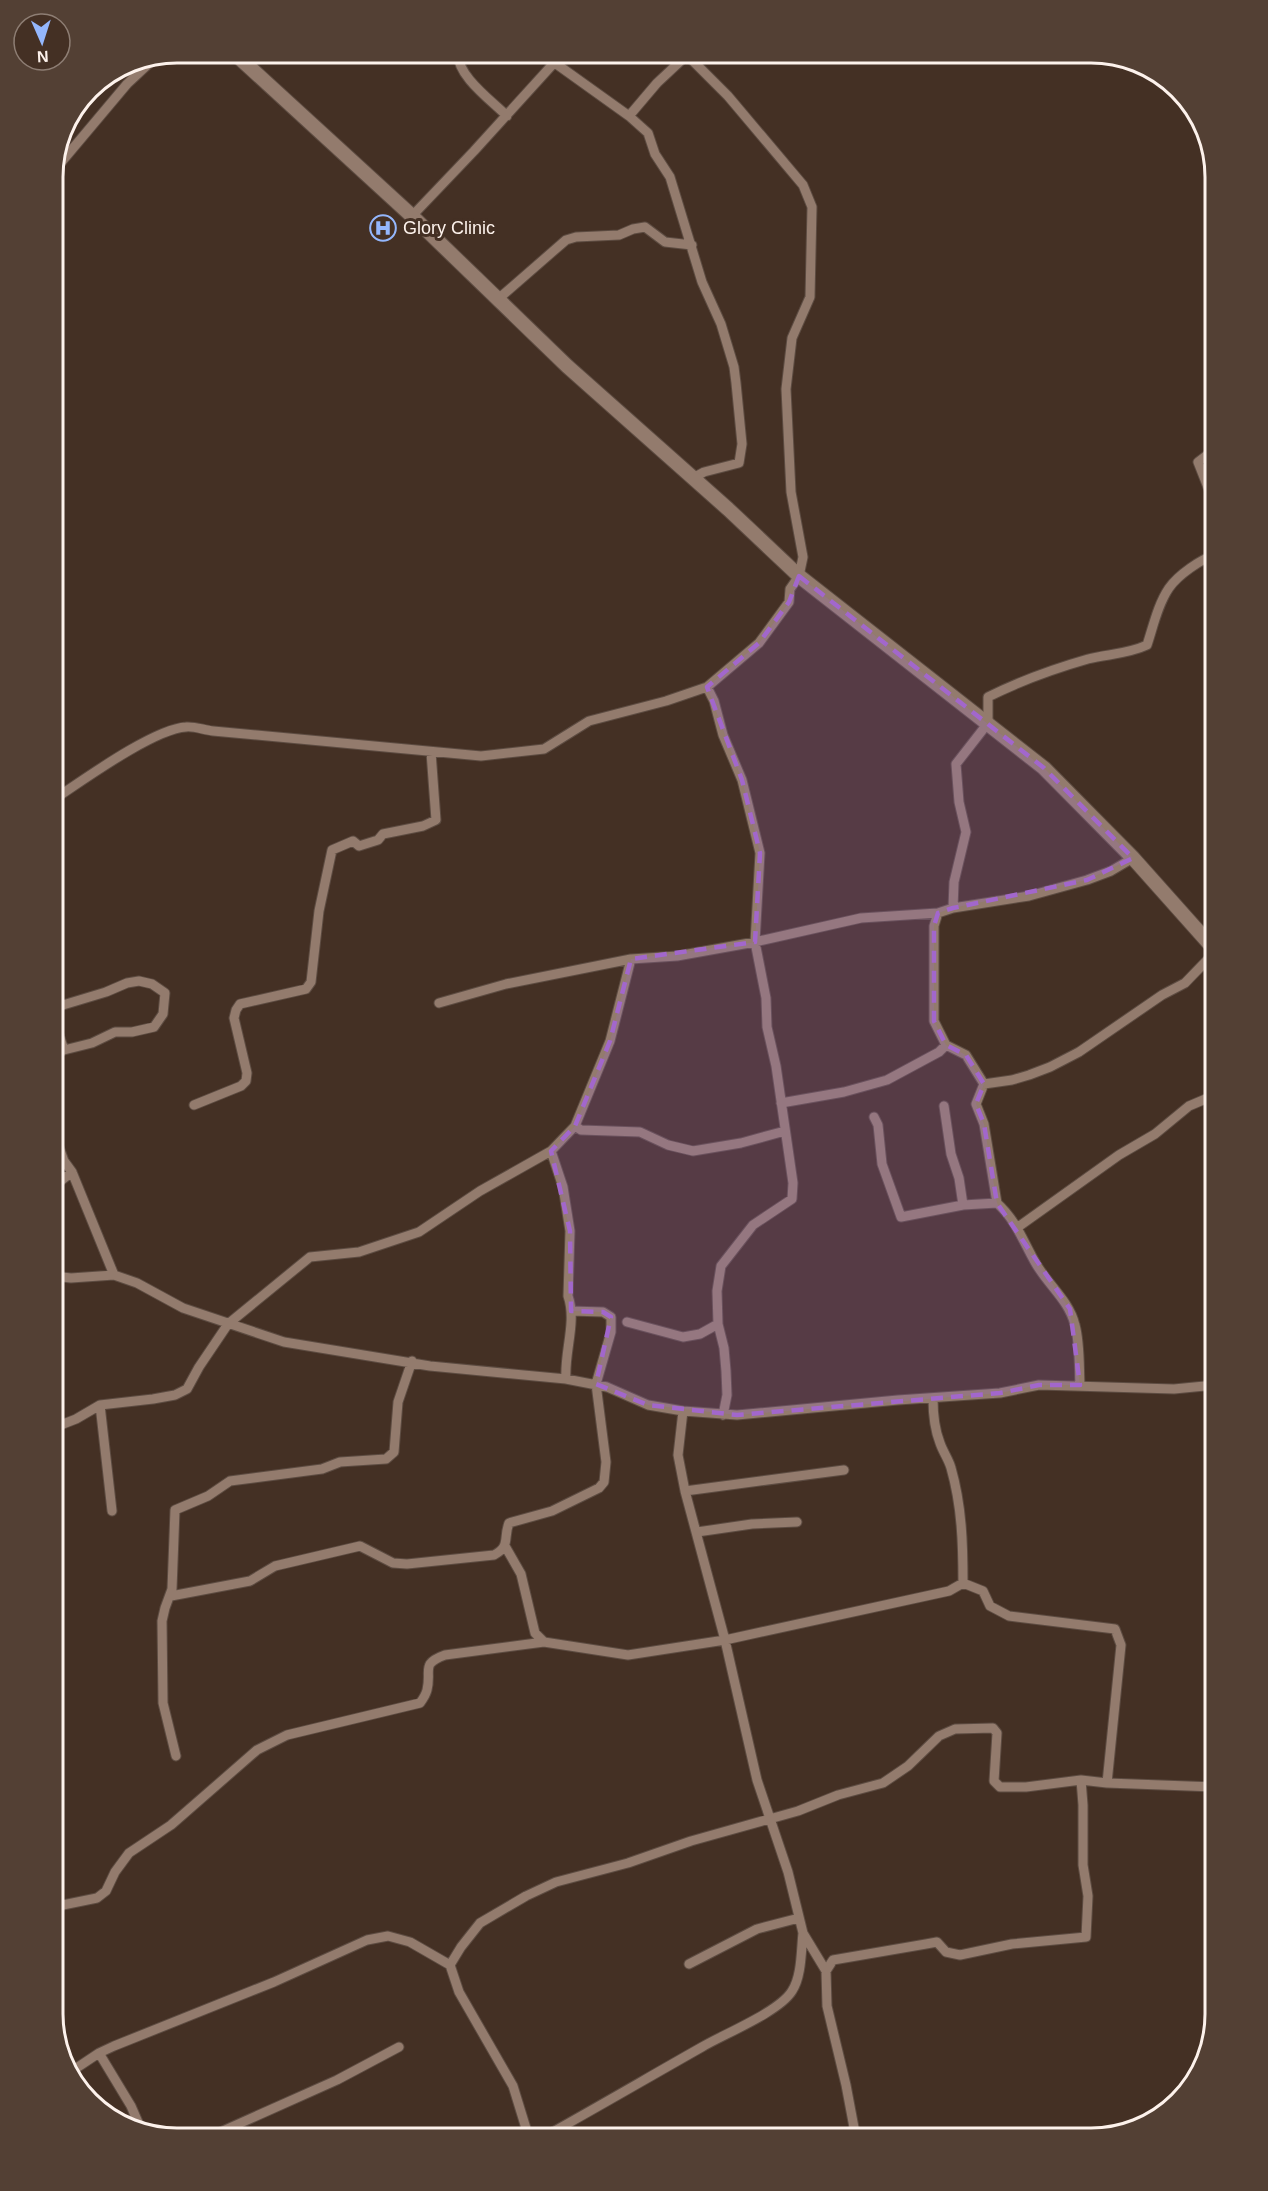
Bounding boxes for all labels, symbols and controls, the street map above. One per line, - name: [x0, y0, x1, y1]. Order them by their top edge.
- north arrow: [12, 12, 72, 72]
- text: N: [37, 48, 49, 65]
- hospital icon: Glory Clinic: [368, 213, 398, 243]
- place label: Glory Clinic: [403, 218, 495, 238]

